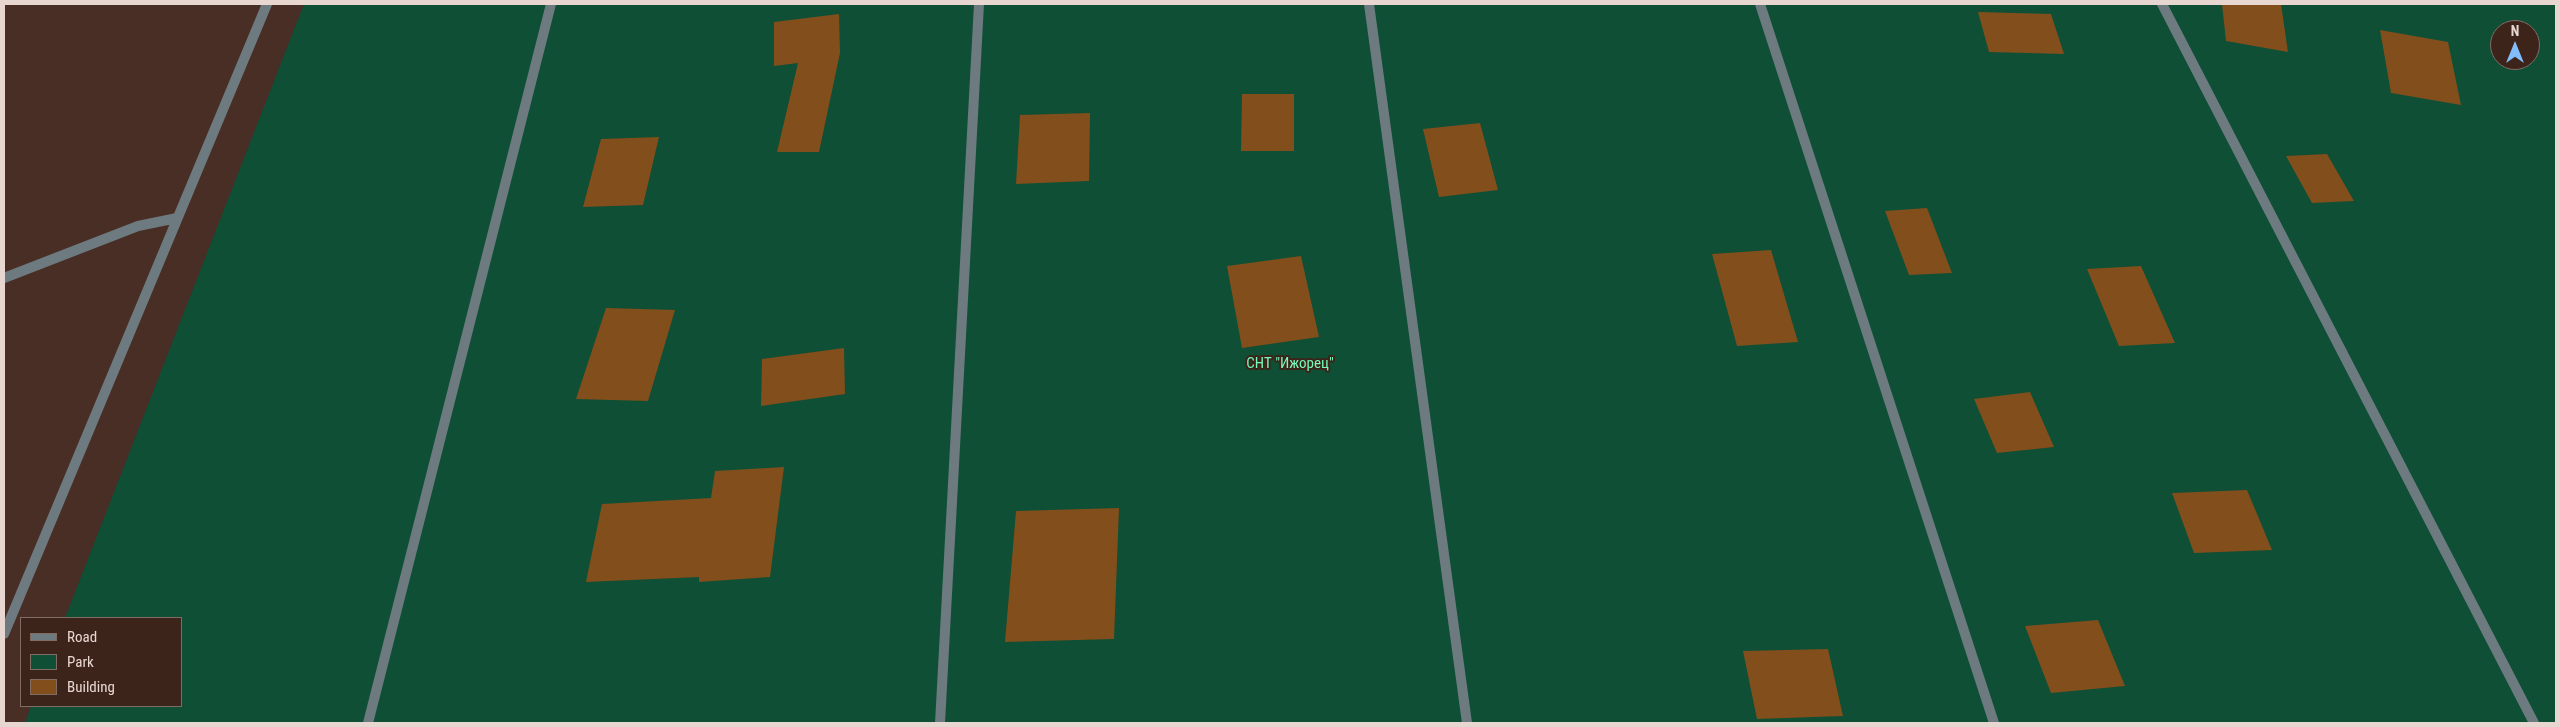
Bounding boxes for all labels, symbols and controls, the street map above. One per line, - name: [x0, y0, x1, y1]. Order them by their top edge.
- north arrow: [2490, 20, 2540, 70]
- text: N: [2511, 23, 2519, 39]
- park label: СНТ "Ижорец": [1246, 355, 1334, 373]
- legend: [20, 617, 182, 707]
- text: Road: [67, 628, 97, 646]
- text: Park: [67, 653, 94, 671]
- text: Building: [67, 678, 115, 696]

